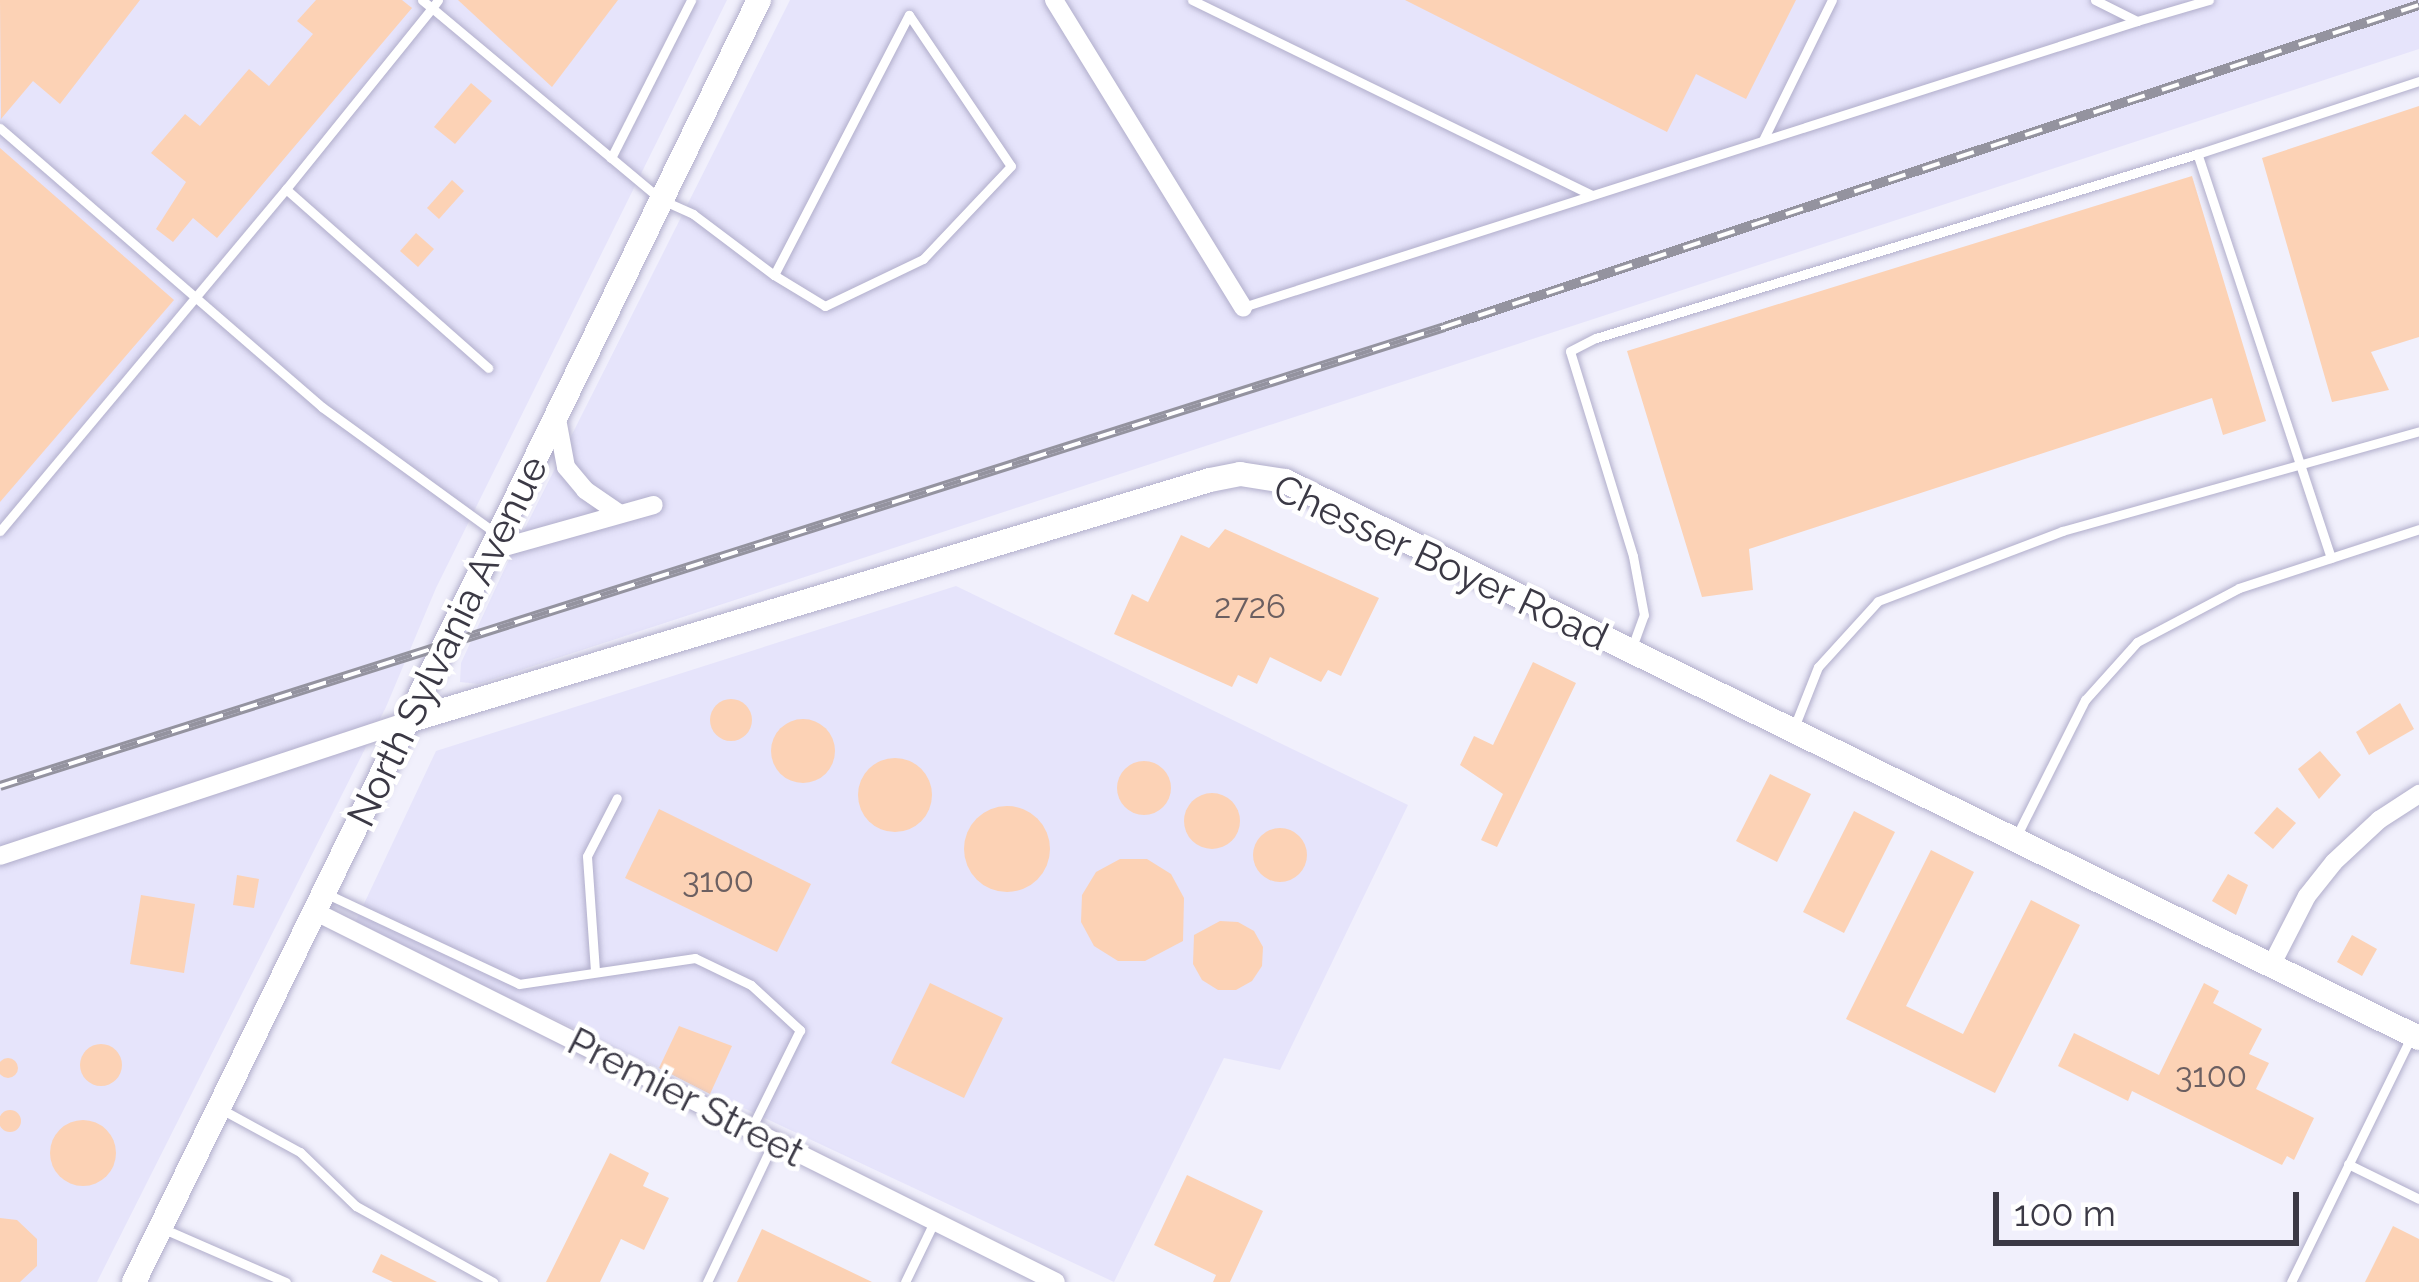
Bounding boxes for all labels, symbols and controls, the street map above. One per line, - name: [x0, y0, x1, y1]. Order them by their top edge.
- street label: North Sylvania Avenue: [337, 448, 557, 834]
- street label: Chesser Boyer Road: [1265, 464, 1617, 660]
- house number: 2726: [1214, 587, 1286, 627]
- house number: 3100: [682, 861, 754, 901]
- street label: Premier Street: [560, 1017, 812, 1177]
- house number: 3100: [2175, 1056, 2247, 1096]
- scale bar: [1999, 1168, 2305, 1242]
- text: 100 m: [2014, 1192, 2116, 1234]

